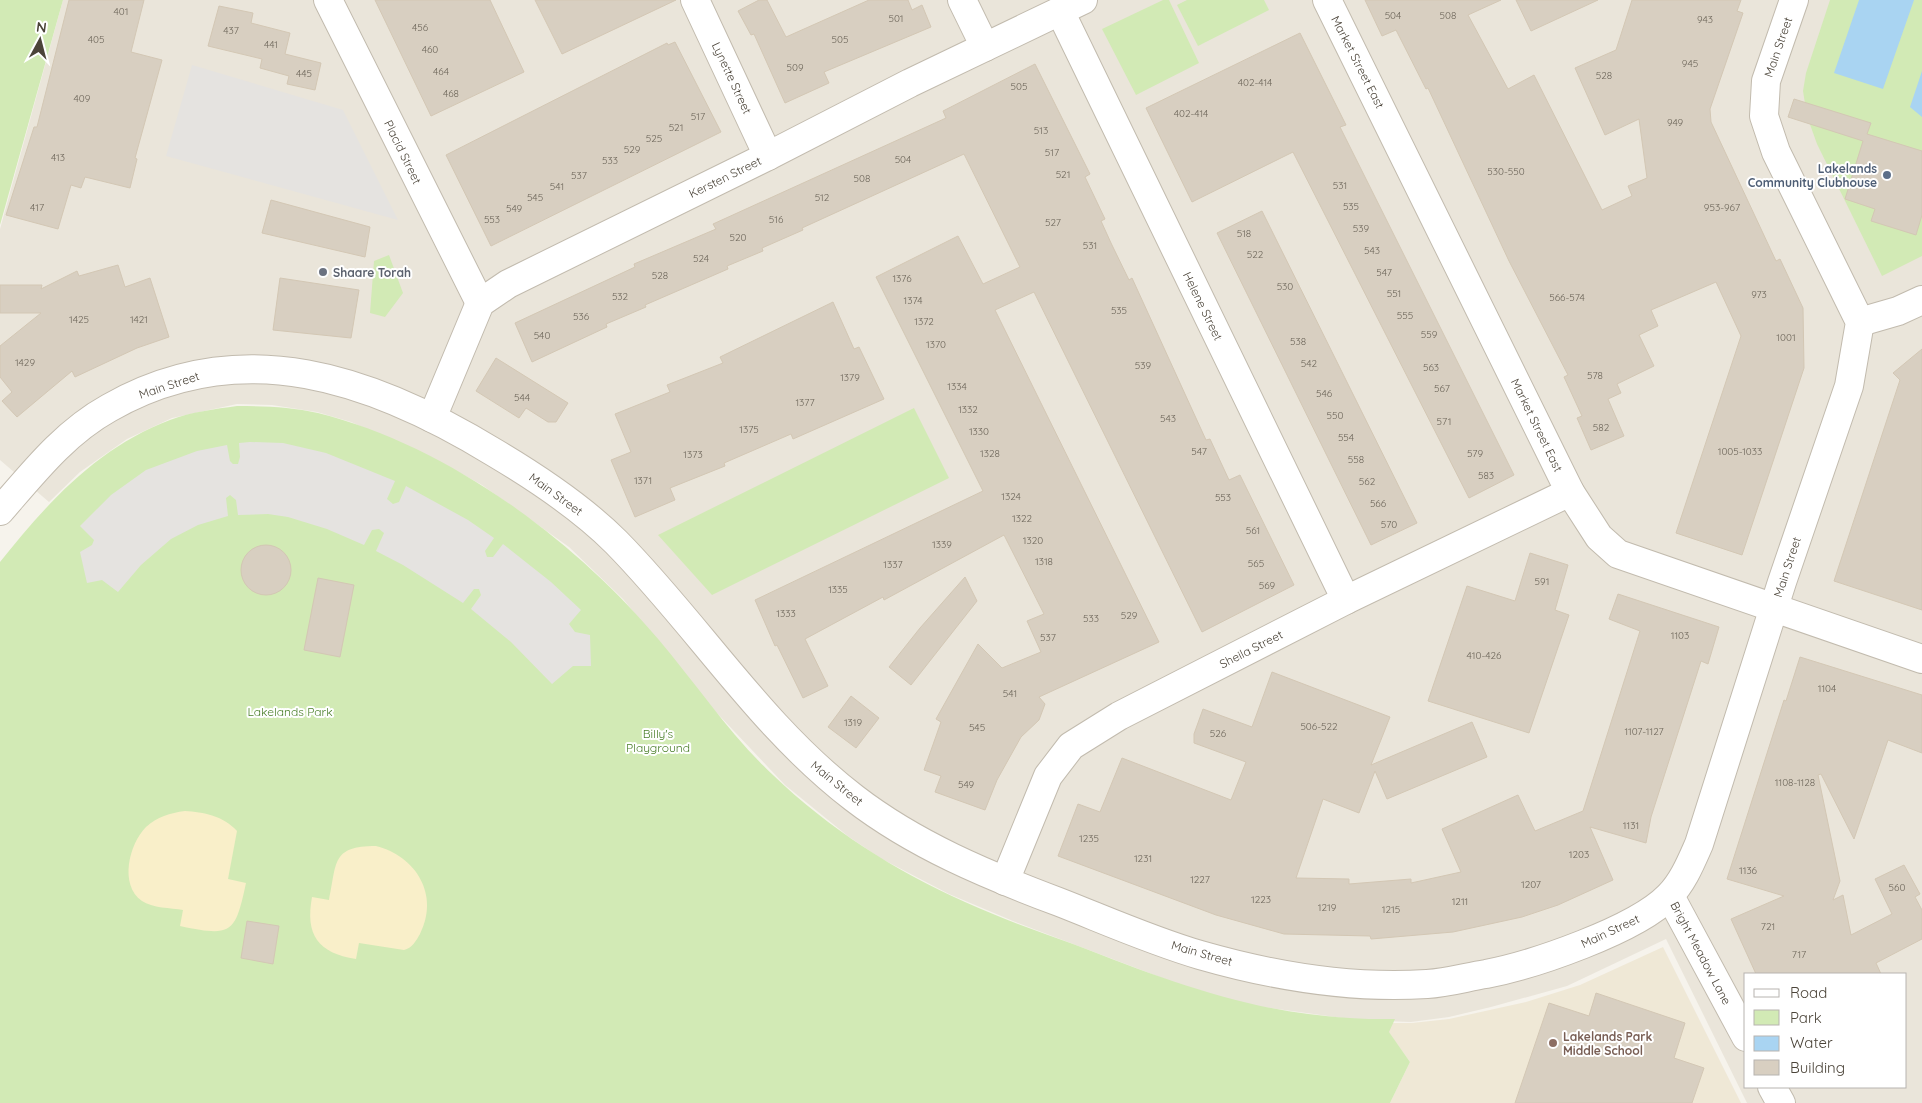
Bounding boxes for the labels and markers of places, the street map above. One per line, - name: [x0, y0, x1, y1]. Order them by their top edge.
- place label: Lakelands Community Clubhouse: [1748, 161, 1877, 190]
- marker: Lakelands Community Clubhouse: [1881, 169, 1893, 181]
- place label: Shaare Torah: [333, 265, 411, 280]
- marker: Shaare Torah: [317, 266, 329, 278]
- place label: Lakelands Park Middle School: [1563, 1029, 1652, 1058]
- marker: Lakelands Park Middle School: [1547, 1037, 1559, 1049]

